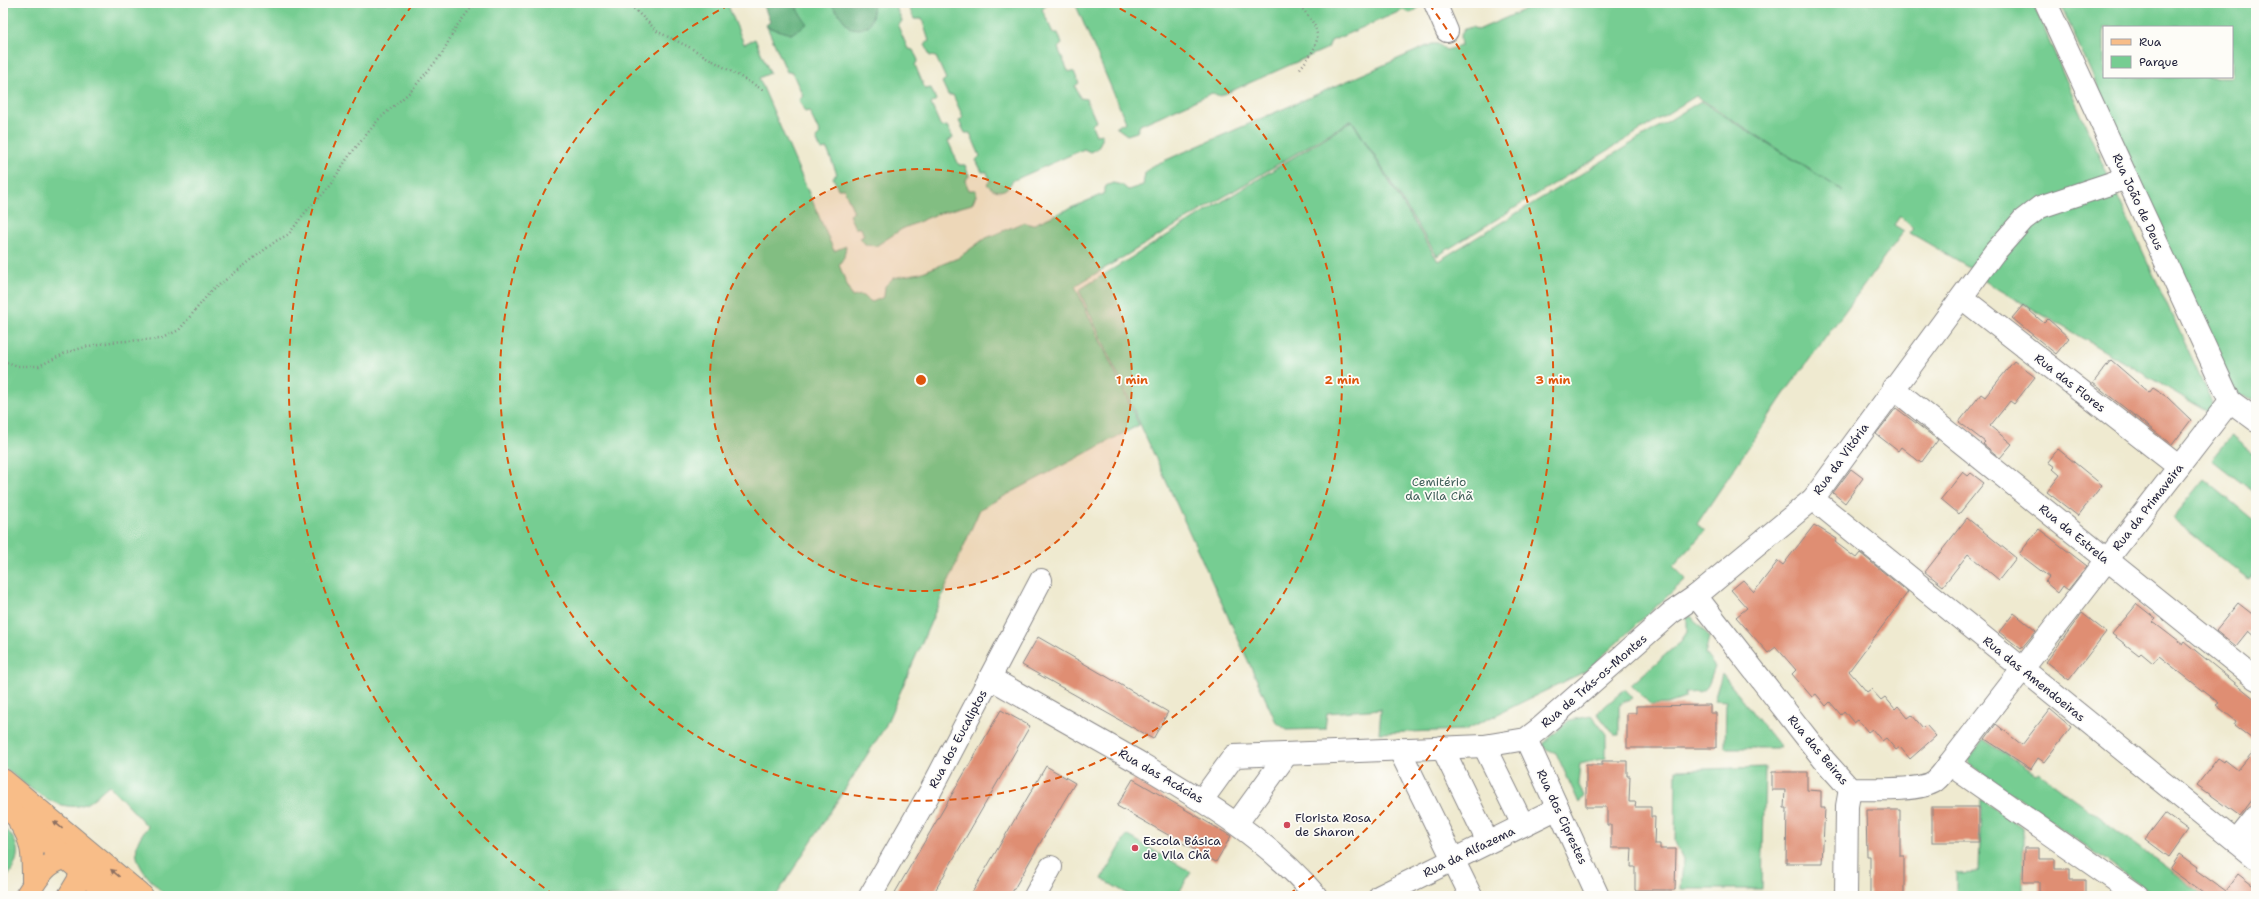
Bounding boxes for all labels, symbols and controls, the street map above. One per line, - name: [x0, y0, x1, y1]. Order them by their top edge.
- legend: [2103, 26, 2233, 78]
- text: Rua: [2139, 34, 2162, 50]
- text: Parque: [2139, 54, 2178, 70]
- street label: Rua João de Deus: [2109, 151, 2167, 253]
- street label: Rua das Flores: [2031, 350, 2109, 416]
- text: 1 min: [1116, 372, 1148, 388]
- text: 2 min: [1325, 372, 1360, 388]
- text: 3 min: [1536, 372, 1571, 388]
- centre of rings: [914, 373, 928, 387]
- street label: Rua da Vitória: [1810, 420, 1873, 498]
- street label: Rua da Primaveira: [2109, 460, 2187, 554]
- park label: Cemitério da Vila Chã: [1405, 474, 1473, 504]
- street label: Rua da Estrela: [2035, 501, 2113, 568]
- street label: Rua de Trás-os-Montes: [1538, 631, 1650, 731]
- street label: Rua das Amendoeiras: [1980, 633, 2088, 725]
- street label: Rua dos Eucaliptos: [925, 687, 991, 791]
- street label: Rua das Beiras: [1784, 712, 1852, 788]
- street label: Rua das Acácias: [1116, 745, 1207, 807]
- street label: Rua dos Ciprestes: [1533, 767, 1591, 867]
- place label: Florista Rosa de Sharon: [1295, 810, 1372, 840]
- marker: Florista Rosa de Sharon: [1282, 820, 1292, 830]
- one-way arrow: [53, 821, 63, 830]
- street label: Rua da Alfazema: [1420, 823, 1518, 881]
- place label: Escola Básica de Vila Chã: [1143, 833, 1221, 863]
- marker: Escola Básica de Vila Chã: [1130, 843, 1140, 853]
- one-way arrow: [109, 869, 120, 878]

